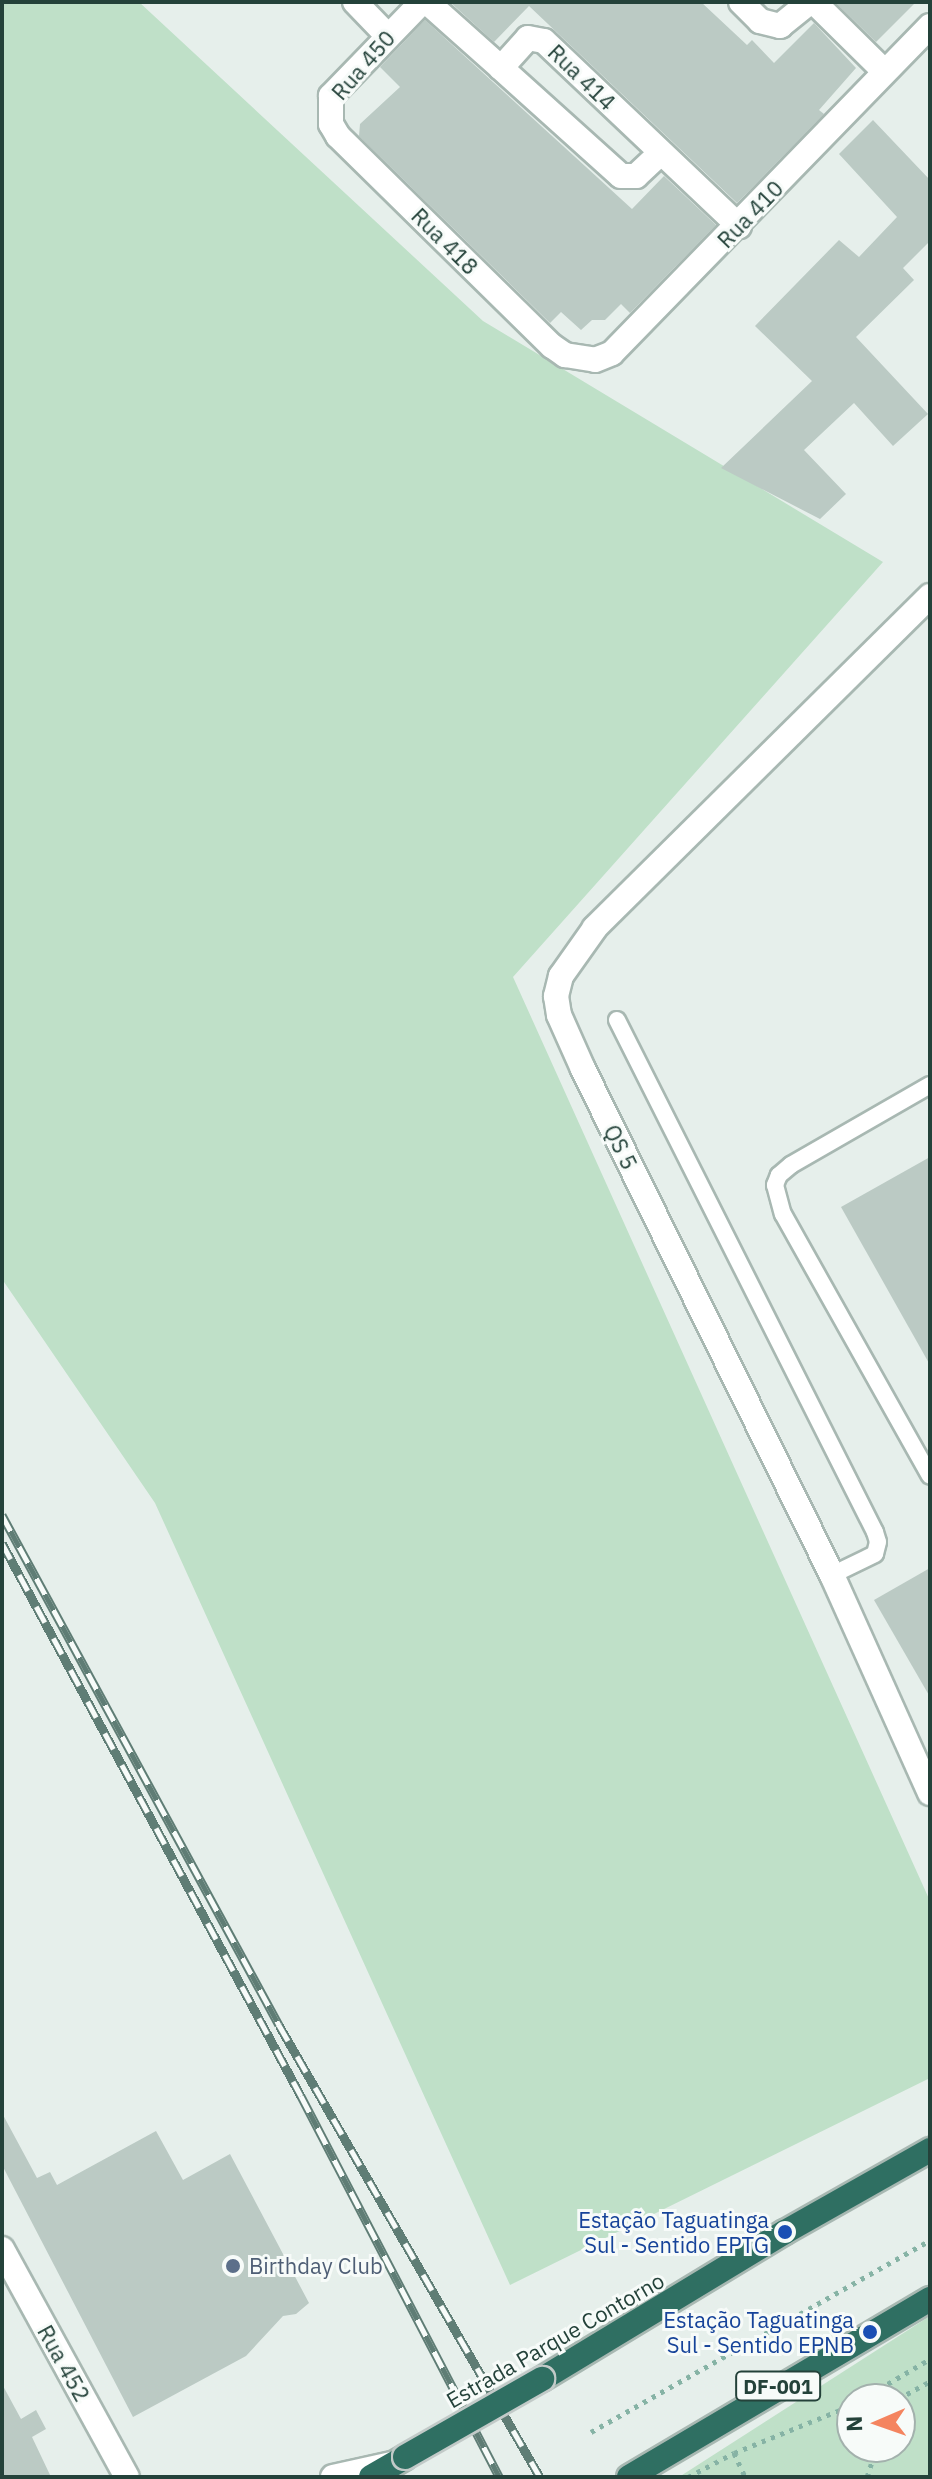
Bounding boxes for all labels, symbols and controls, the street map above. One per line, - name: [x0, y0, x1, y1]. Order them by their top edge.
- street label: Rua 450: [326, 25, 400, 105]
- street label: Rua 414: [543, 39, 621, 115]
- street label: Rua 410: [712, 175, 788, 253]
- street label: Rua 418: [406, 202, 484, 280]
- street label: QS 5: [599, 1120, 643, 1174]
- place label: Estação Taguatinga Sul - Sentido EPTG: [578, 2206, 769, 2258]
- marker: Estação Taguatinga Sul - Sentido EPTG: [776, 2223, 794, 2241]
- place label: Birthday Club: [249, 2253, 383, 2279]
- marker: Birthday Club: [224, 2257, 242, 2275]
- street label: Estrada Parque Contorno: [441, 2267, 669, 2413]
- place label: Estação Taguatinga Sul - Sentido EPNB: [663, 2306, 854, 2358]
- street label: Rua 452: [32, 2320, 96, 2406]
- marker: Estação Taguatinga Sul - Sentido EPNB: [861, 2323, 879, 2341]
- road number: DF-001: [734, 2370, 822, 2402]
- north arrow: [836, 2383, 916, 2463]
- text: N: [839, 2415, 868, 2432]

